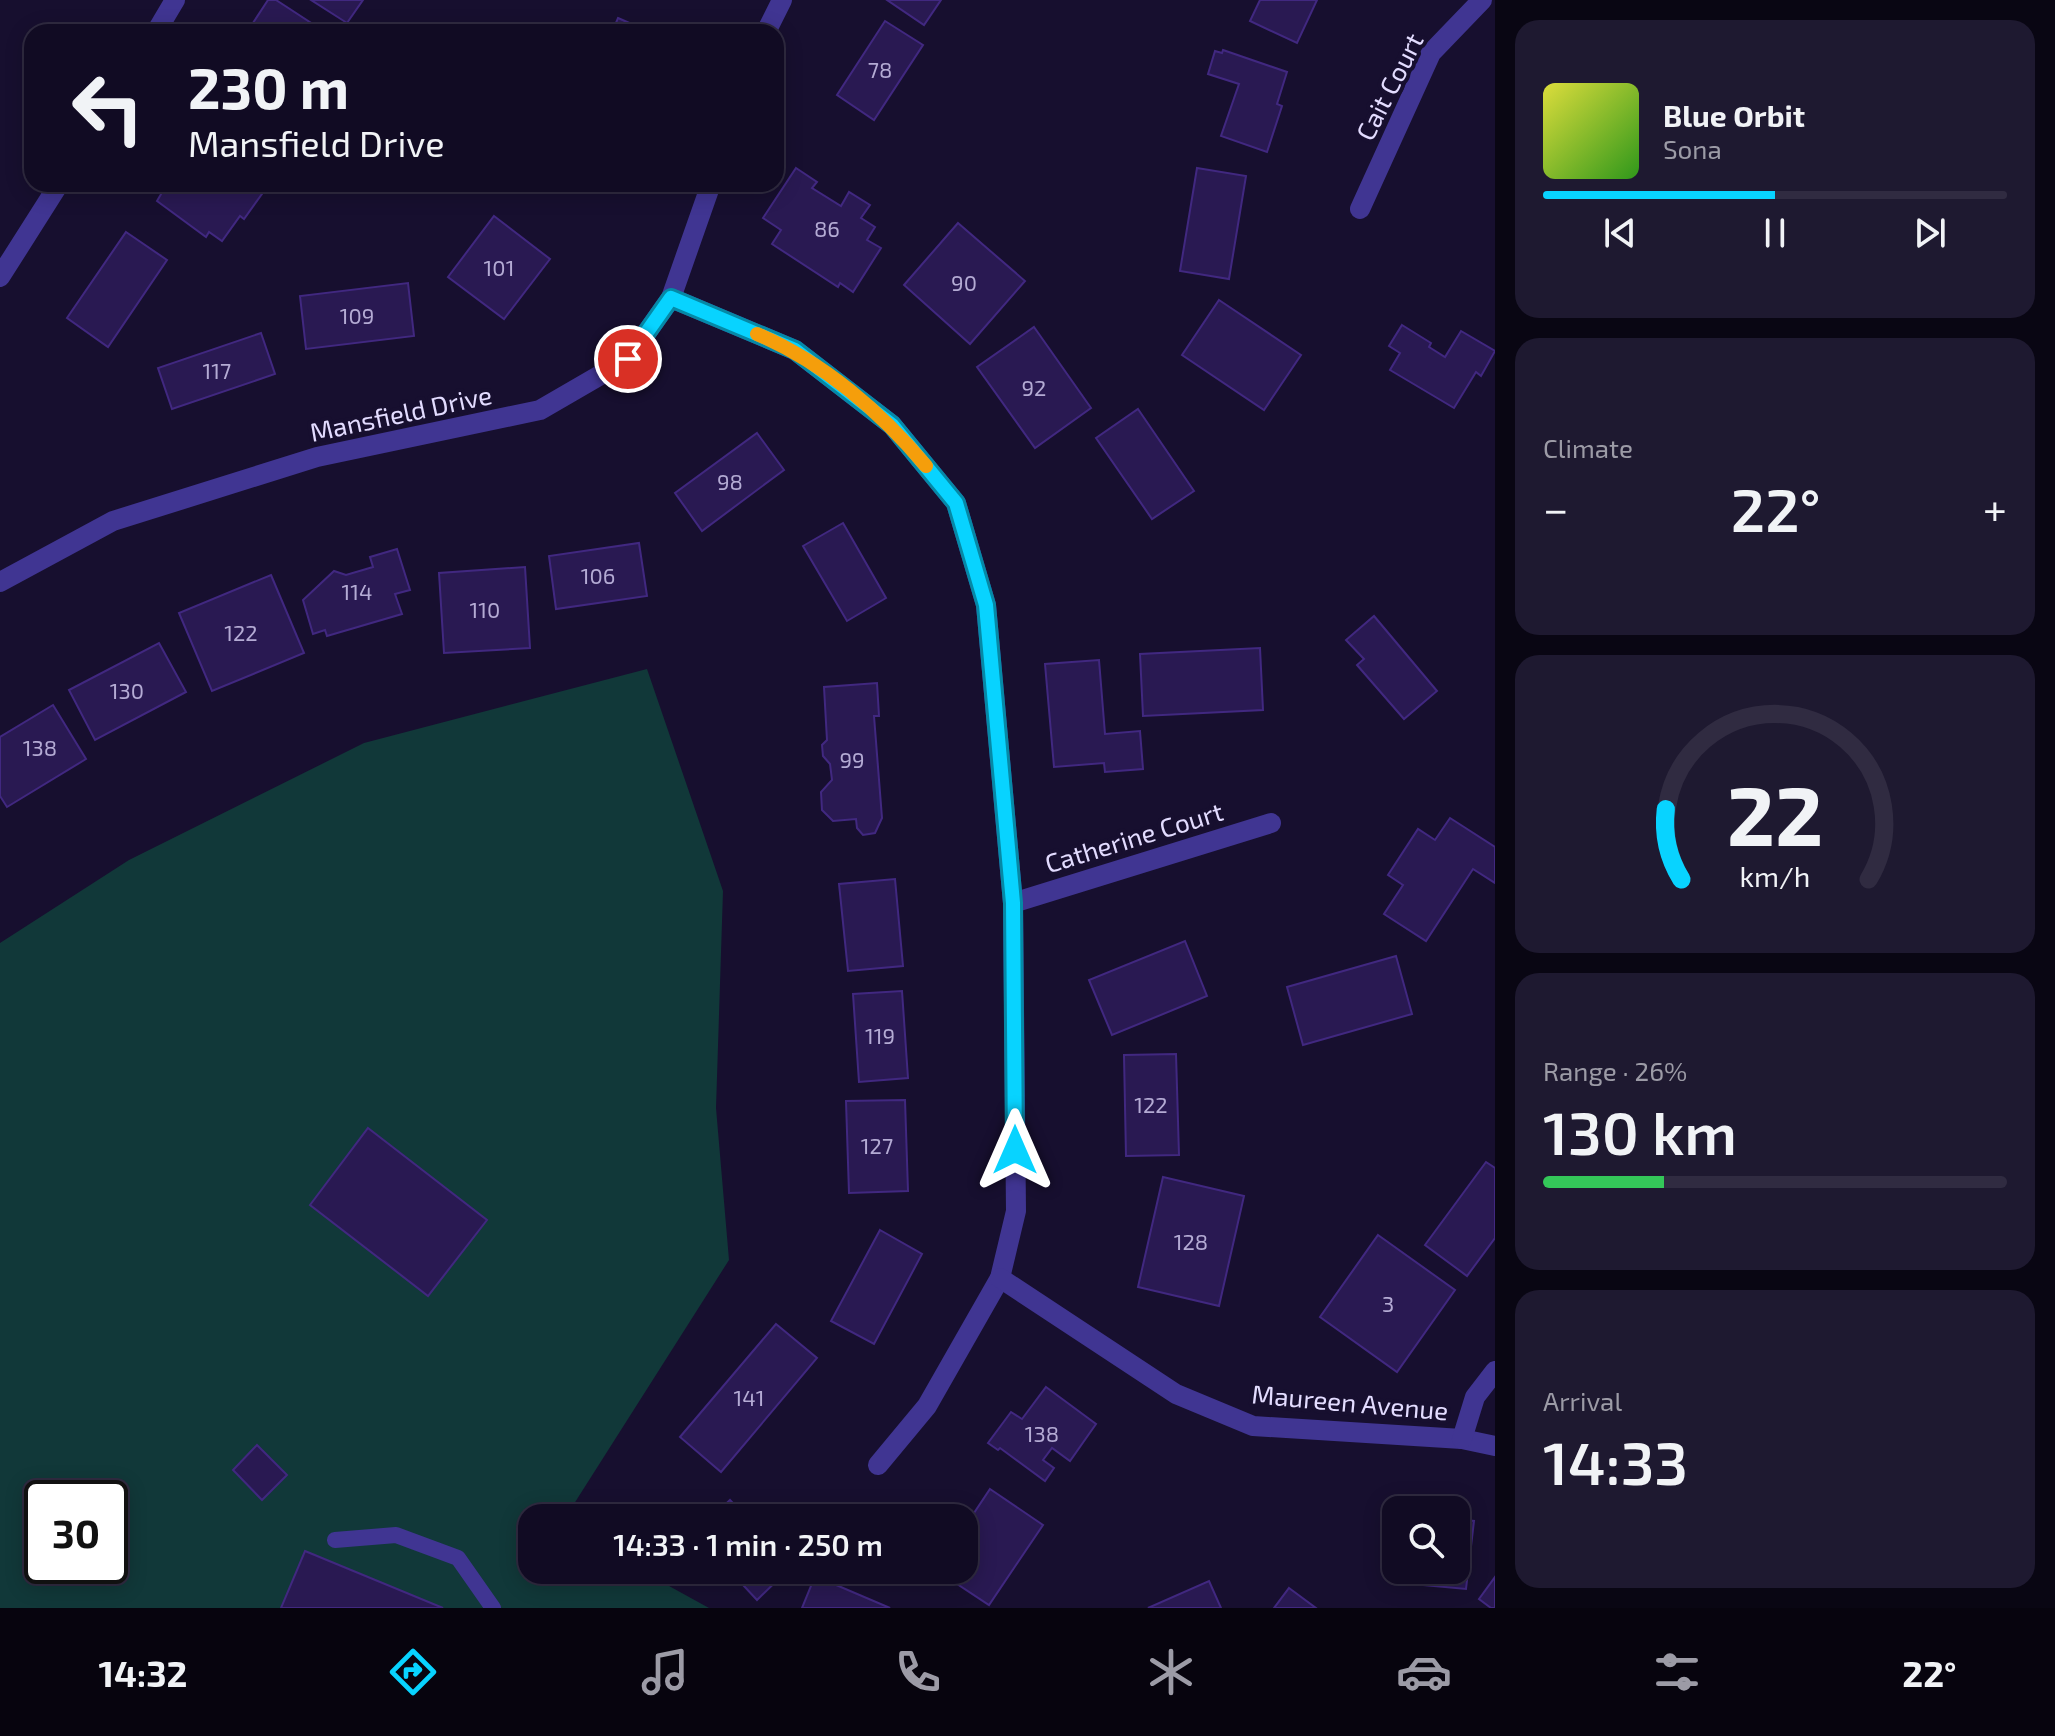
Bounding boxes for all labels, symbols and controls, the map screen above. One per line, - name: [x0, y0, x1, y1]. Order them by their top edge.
- street label: Cait Court: [1349, 28, 1429, 145]
- text: 230 m: [188, 53, 349, 120]
- icon: left: [56, 56, 160, 160]
- house number: 78: [868, 56, 892, 82]
- text: Blue Orbit: [1663, 97, 1805, 133]
- text: Mansfield Drive: [188, 121, 445, 164]
- text: Sona: [1663, 133, 1722, 164]
- icon: previous: [1598, 211, 1642, 255]
- icon: pause: [1753, 211, 1797, 255]
- icon: next: [1908, 211, 1952, 255]
- house number: 86: [814, 215, 840, 241]
- house number: 101: [484, 254, 514, 280]
- house number: 90: [951, 269, 977, 295]
- house number: 109: [340, 302, 374, 328]
- pin: [594, 325, 662, 393]
- icon: arrive: [606, 337, 650, 381]
- house number: 117: [203, 357, 231, 383]
- house number: 92: [1022, 374, 1046, 400]
- street label: Mansfield Drive: [307, 378, 495, 447]
- text: Climate: [1543, 432, 1633, 463]
- house number: 98: [717, 468, 743, 494]
- text: 22°: [1731, 472, 1821, 544]
- text: −: [1543, 481, 1569, 534]
- text: +: [1983, 481, 2007, 534]
- house number: 106: [581, 562, 615, 588]
- house number: 114: [341, 578, 373, 604]
- house number: 110: [470, 596, 500, 622]
- house number: 122: [224, 619, 258, 645]
- house number: 130: [110, 677, 144, 703]
- house number: 138: [23, 734, 57, 760]
- house number: 99: [839, 746, 865, 772]
- text: 22: [1727, 763, 1823, 863]
- street label: Catherine Court: [1041, 795, 1226, 878]
- text: km/h: [1740, 858, 1810, 893]
- house number: 119: [865, 1022, 895, 1048]
- text: Range · 26%: [1543, 1055, 1687, 1086]
- house number: 122: [1134, 1091, 1168, 1117]
- text: 130 km: [1543, 1095, 1737, 1167]
- position arrow: [973, 1108, 1057, 1192]
- house number: 127: [861, 1132, 893, 1158]
- house number: 128: [1174, 1228, 1208, 1254]
- house number: 3: [1382, 1290, 1394, 1316]
- street label: Maureen Avenue: [1250, 1377, 1450, 1426]
- house number: 141: [733, 1384, 765, 1410]
- text: Arrival: [1543, 1385, 1622, 1416]
- house number: 138: [1025, 1420, 1059, 1446]
- text: 14:33: [1543, 1425, 1688, 1497]
- speed limit sign: 30: [24, 1480, 128, 1584]
- map controls: [1382, 1496, 1470, 1584]
- button: search: [1382, 1496, 1470, 1584]
- text: 14:33 · 1 min · 250 m: [613, 1526, 883, 1562]
- icon: directions: [385, 1644, 441, 1700]
- icon: music: [637, 1644, 693, 1700]
- icon: phone: [890, 1644, 946, 1700]
- icon: climate: [1143, 1644, 1199, 1700]
- icon: car: [1396, 1644, 1452, 1700]
- icon: filters: [1649, 1644, 1705, 1700]
- text: 14:32: [98, 1651, 188, 1694]
- text: 22°: [1902, 1651, 1956, 1694]

